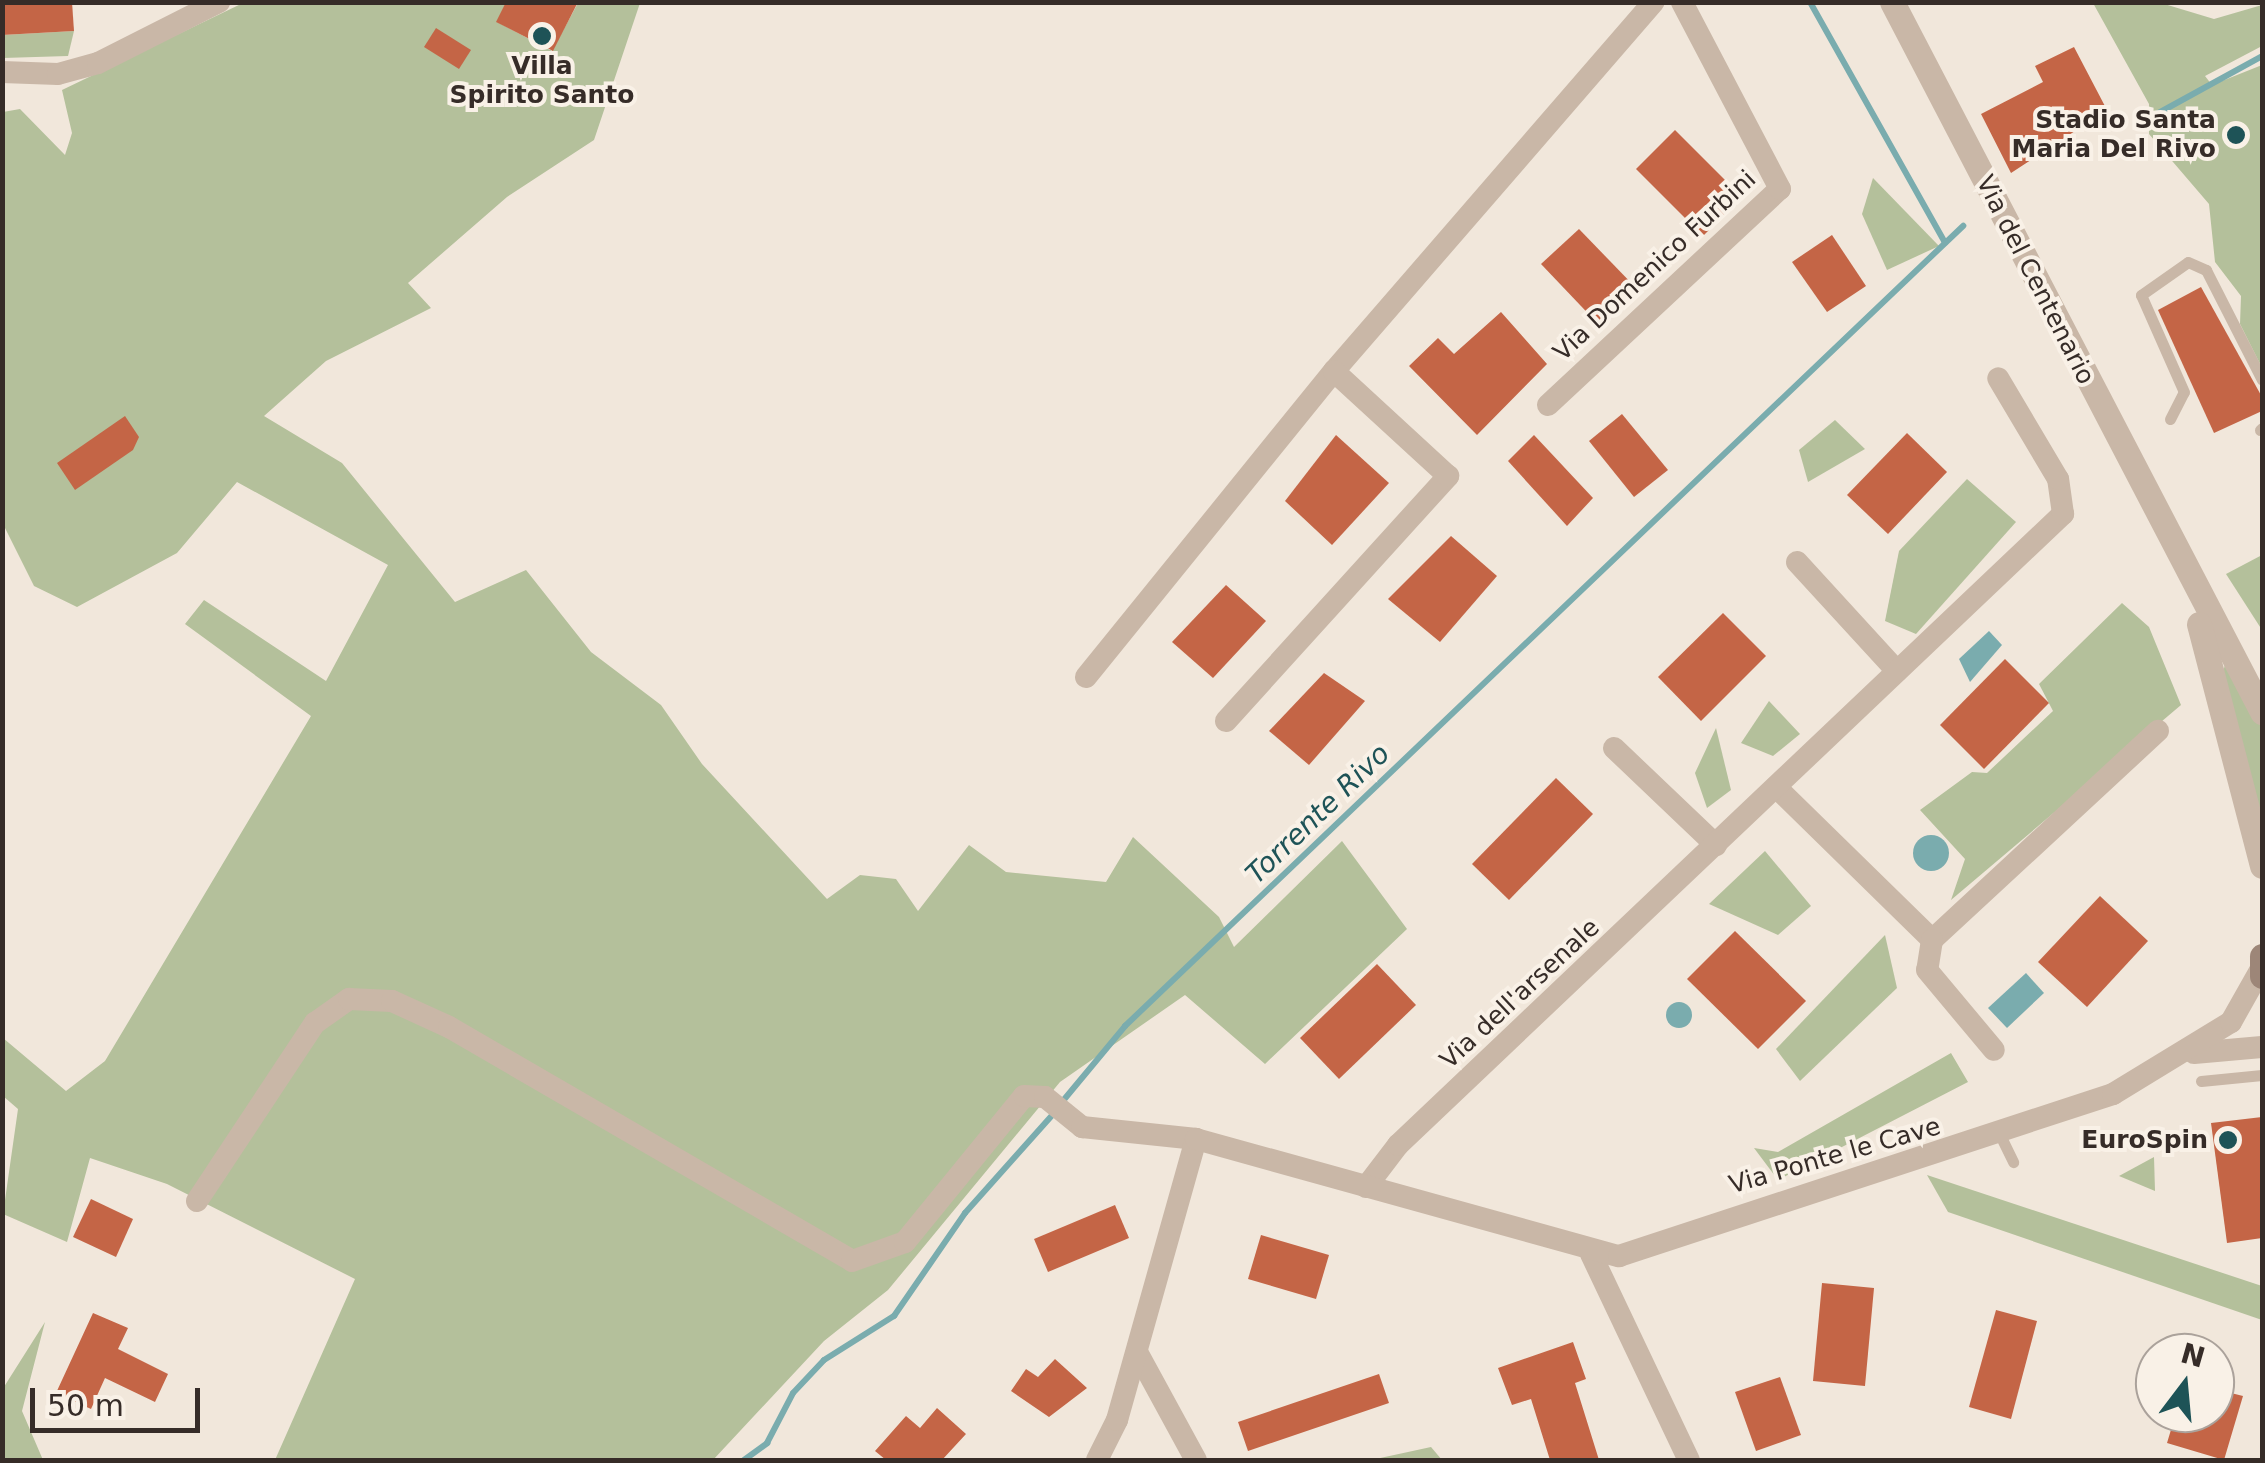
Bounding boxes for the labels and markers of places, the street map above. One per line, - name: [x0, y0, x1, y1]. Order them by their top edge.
- marker: Villa Spirito Santo: [531, 25, 553, 47]
- place label: Villa Spirito Santo: [450, 52, 634, 111]
- place label: Stadio Santa Maria Del Rivo: [2012, 106, 2216, 165]
- marker: Stadio Santa Maria Del Rivo: [2225, 124, 2247, 146]
- place label: EuroSpin: [2081, 1125, 2208, 1155]
- marker: EuroSpin: [2217, 1129, 2239, 1151]

